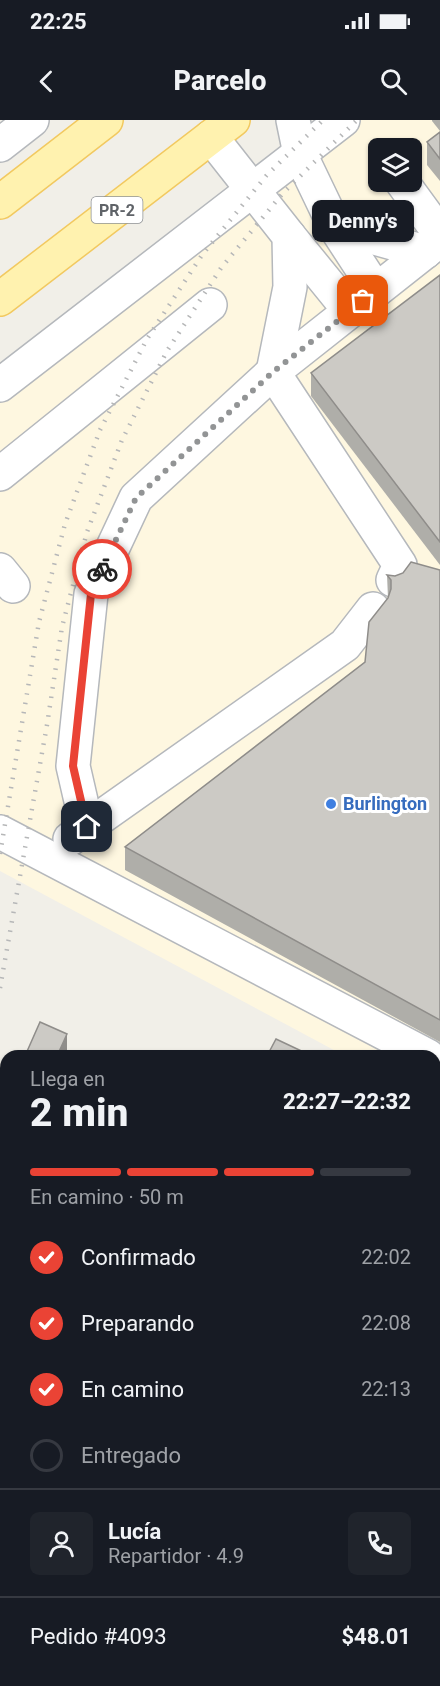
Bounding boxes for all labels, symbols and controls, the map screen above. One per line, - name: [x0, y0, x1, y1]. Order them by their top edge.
- text: 22:25: [30, 9, 87, 34]
- icon: back: [30, 65, 63, 98]
- text: Parcelo: [174, 65, 266, 97]
- icon: search: [377, 65, 410, 98]
- map controls: [368, 138, 422, 192]
- button: layers: [368, 138, 422, 192]
- road number: PR-2: [92, 197, 142, 223]
- callout: Denny's: [312, 199, 414, 241]
- text: Denny's: [328, 209, 398, 233]
- pin: [337, 275, 388, 326]
- icon: bag: [346, 284, 379, 317]
- courier: [72, 539, 132, 599]
- icon: bike: [86, 553, 119, 586]
- place label: Burlington: [343, 793, 427, 814]
- marker: Burlington: [324, 797, 338, 811]
- pin: [61, 801, 112, 852]
- icon: home: [70, 810, 103, 843]
- text: Llega en: [30, 1067, 105, 1091]
- text: 22:27–22:32: [283, 1089, 411, 1114]
- text: 2 min: [30, 1090, 128, 1136]
- text: En camino · 50 m: [30, 1185, 184, 1209]
- icon: check: [30, 1241, 63, 1274]
- text: Confirmado: [81, 1245, 196, 1270]
- text: 22:02: [361, 1245, 411, 1269]
- icon: check: [30, 1307, 63, 1340]
- text: Preparando: [81, 1311, 194, 1336]
- text: 22:08: [361, 1311, 411, 1335]
- icon: check: [30, 1373, 63, 1406]
- text: En camino: [81, 1377, 184, 1402]
- text: 22:13: [361, 1377, 411, 1401]
- text: Entregado: [81, 1443, 181, 1468]
- button: person: [30, 1512, 93, 1575]
- button: phone: [348, 1512, 411, 1575]
- text: Lucía: [108, 1519, 161, 1544]
- text: Repartidor · 4.9: [108, 1544, 244, 1568]
- text: Pedido #4093: [30, 1624, 167, 1649]
- text: $48.01: [342, 1624, 411, 1649]

